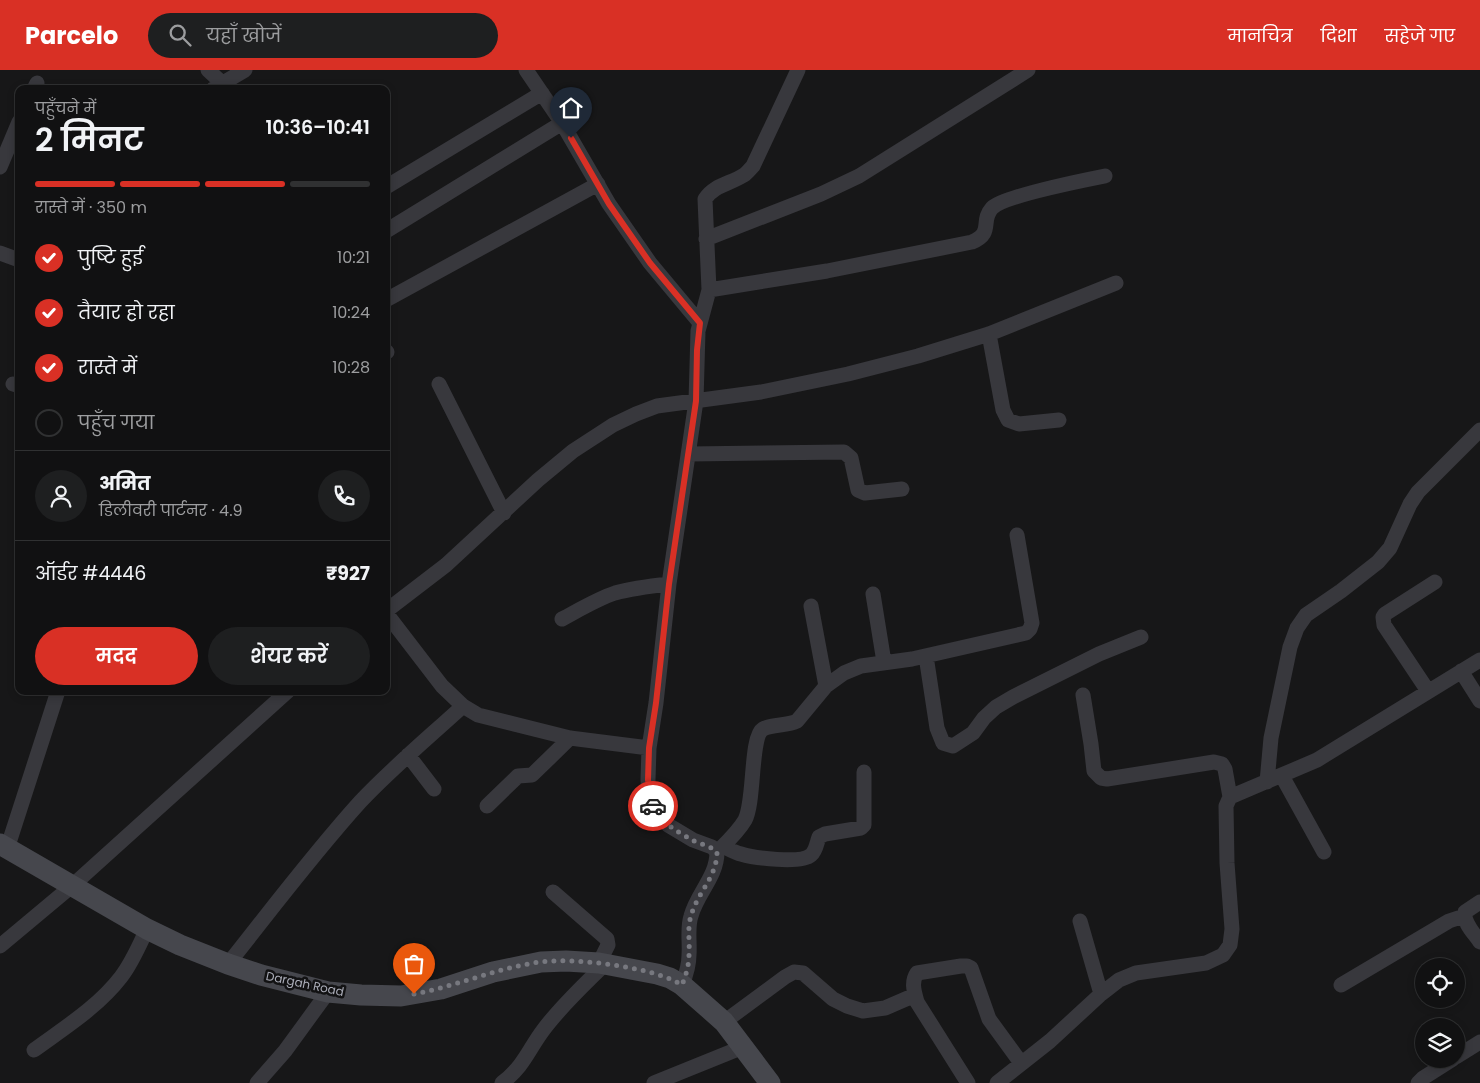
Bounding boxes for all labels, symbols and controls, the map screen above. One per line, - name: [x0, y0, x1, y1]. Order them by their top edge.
- search box: [148, 13, 498, 58]
- text: Parcelo: [25, 19, 118, 52]
- icon: search: [166, 21, 194, 49]
- text: यहाँ खोजें: [206, 22, 281, 49]
- text: मानचित्र: [1228, 23, 1292, 48]
- text: दिशा: [1320, 23, 1357, 48]
- text: सहेजे गए: [1385, 23, 1455, 48]
- pin: [550, 87, 592, 138]
- icon: home: [557, 94, 585, 122]
- text: पहुँचने में: [35, 97, 96, 120]
- text: 10:36–10:41: [265, 114, 370, 141]
- text: 2 मिनट: [35, 117, 144, 162]
- text: रास्ते में · 350 m: [35, 196, 147, 219]
- icon: check: [35, 244, 63, 272]
- text: पुष्टि हुई: [78, 244, 143, 271]
- text: 10:21: [337, 246, 370, 269]
- icon: check: [35, 299, 63, 327]
- text: तैयार हो रहा: [78, 299, 175, 326]
- text: 10:24: [332, 301, 370, 324]
- icon: check: [35, 354, 63, 382]
- text: रास्ते में: [78, 354, 137, 381]
- text: 10:28: [332, 356, 370, 379]
- text: पहुँच गया: [78, 409, 154, 436]
- button: person: [35, 470, 87, 522]
- text: अमित: [99, 470, 150, 497]
- button: phone: [318, 470, 370, 522]
- text: डिलीवरी पार्टनर · 4.9: [99, 499, 243, 522]
- text: ऑर्डर #4446: [35, 560, 146, 587]
- text: ₹927: [326, 560, 370, 587]
- button: मदद: [35, 627, 198, 685]
- button: शेयर करें: [208, 627, 370, 685]
- courier: [628, 781, 678, 831]
- icon: car: [639, 792, 667, 820]
- pin: [393, 943, 435, 994]
- icon: bag: [400, 950, 428, 978]
- map controls: [1415, 958, 1465, 1068]
- button: locate: [1415, 958, 1465, 1008]
- street label: Dargah Road: [265, 967, 346, 1000]
- button: layers: [1415, 1018, 1465, 1068]

